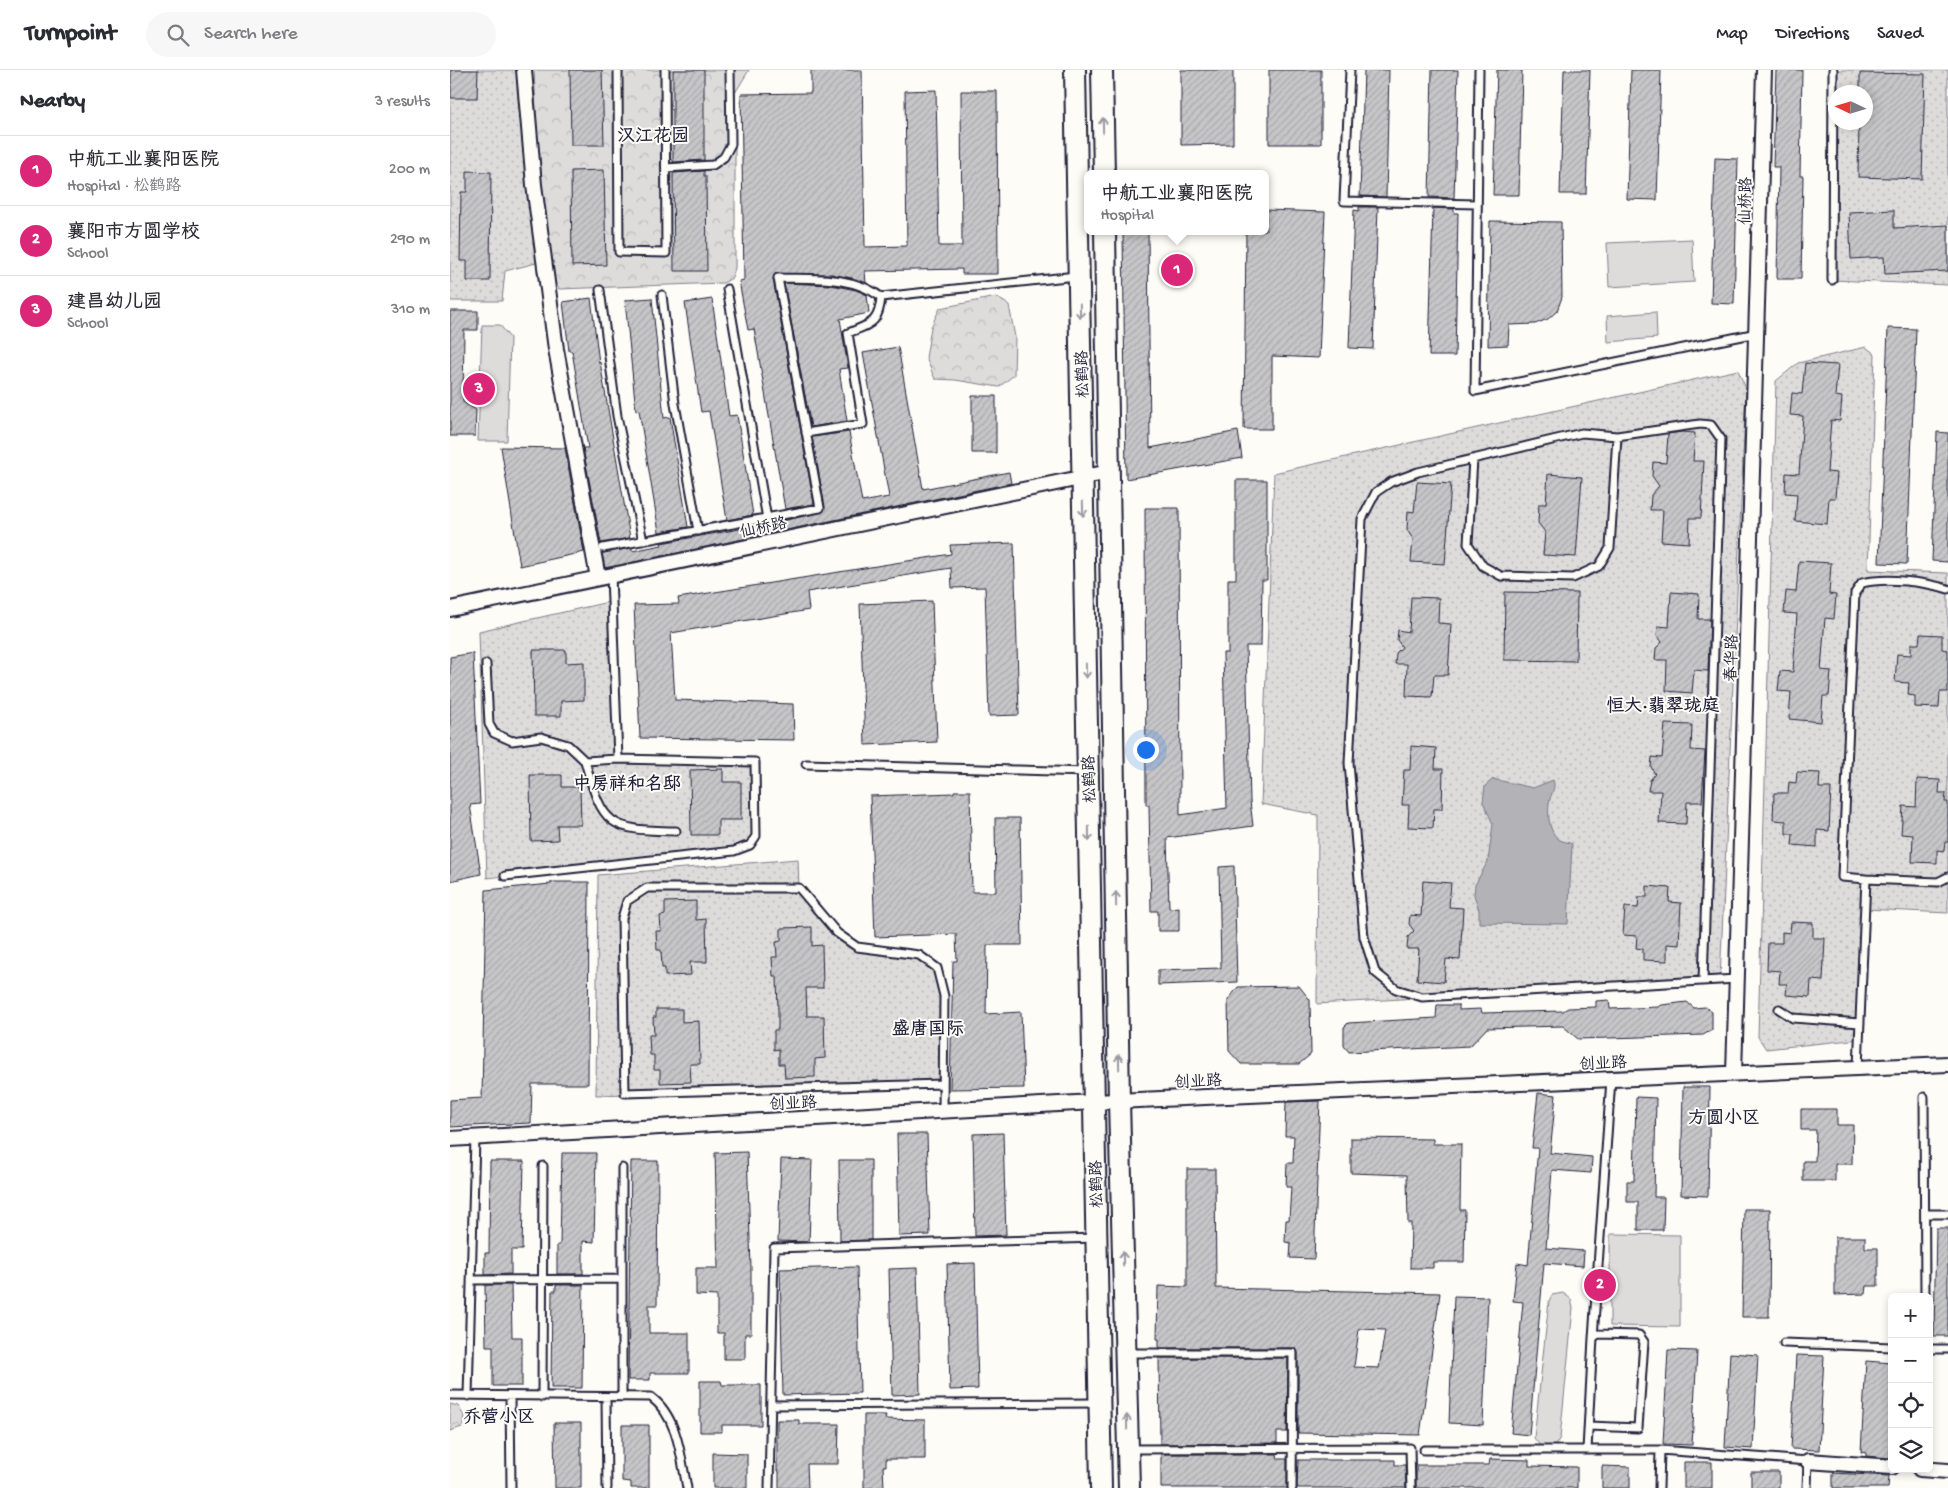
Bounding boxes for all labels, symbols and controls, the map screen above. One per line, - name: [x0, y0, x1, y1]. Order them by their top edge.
- search box: [146, 12, 496, 57]
- text: Turnpoint: [25, 20, 116, 49]
- icon: search: [164, 21, 192, 49]
- text: Search here: [204, 23, 298, 46]
- text: Map: [1716, 24, 1748, 45]
- text: Directions: [1776, 24, 1849, 45]
- text: Saved: [1877, 24, 1923, 45]
- north arrow: [1828, 85, 1873, 130]
- text: Nearby: [20, 90, 85, 115]
- text: 3 results: [375, 93, 430, 112]
- one-way arrow: [1098, 117, 1108, 134]
- district label: 汉江花园: [617, 126, 689, 148]
- text: 中航工业襄阳医院: [67, 150, 219, 173]
- text: 1: [33, 161, 39, 180]
- text: 200 m: [389, 161, 430, 180]
- popup: [1084, 170, 1269, 235]
- street label: 仙桥路: [1736, 177, 1757, 225]
- text: Hospital · 松鹤路: [67, 178, 181, 197]
- text: 中航工业襄阳医院: [1100, 184, 1253, 207]
- text: Hospital: [1100, 207, 1154, 226]
- text: 襄阳市方圆学校: [67, 222, 200, 245]
- text: 2: [32, 231, 40, 250]
- text: 290 m: [390, 231, 430, 250]
- text: School: [67, 245, 109, 264]
- pin: 1: [1161, 251, 1193, 289]
- text: 建昌幼儿园: [67, 292, 162, 315]
- text: 3: [32, 301, 40, 320]
- text: 310 m: [391, 301, 430, 320]
- one-way arrow: [1075, 303, 1084, 319]
- text: School: [67, 315, 109, 334]
- street label: 松鹤路: [1073, 350, 1094, 398]
- pin: 3: [463, 370, 495, 408]
- one-way arrow: [1078, 500, 1088, 516]
- street label: 仙桥路: [738, 513, 789, 544]
- street label: 春华路: [1721, 634, 1744, 682]
- one-way arrow: [1081, 662, 1091, 679]
- district label: 恒大·翡翠珑庭: [1606, 696, 1720, 718]
- your location: [1133, 737, 1159, 763]
- street label: 松鹤路: [1080, 755, 1101, 803]
- district label: 中房祥和名邸: [573, 774, 681, 796]
- one-way arrow: [1084, 825, 1094, 841]
- one-way arrow: [1111, 892, 1121, 908]
- district label: 盛唐国际: [892, 1019, 964, 1041]
- street label: 创业路: [1579, 1053, 1628, 1076]
- one-way arrow: [1114, 1054, 1124, 1070]
- street label: 创业路: [1174, 1071, 1223, 1094]
- street label: 创业路: [769, 1093, 818, 1116]
- district label: 方圆小区: [1688, 1108, 1760, 1130]
- street label: 松鹤路: [1087, 1160, 1108, 1208]
- one-way arrow: [1118, 1252, 1128, 1268]
- pin: 2: [1584, 1266, 1616, 1304]
- map controls: [1888, 1293, 1933, 1473]
- button: +: [1888, 1293, 1933, 1338]
- button: −: [1888, 1338, 1933, 1383]
- button: locate: [1888, 1383, 1933, 1428]
- district label: 乔营小区: [463, 1407, 535, 1429]
- one-way arrow: [1123, 1414, 1132, 1430]
- button: layers: [1888, 1428, 1933, 1473]

